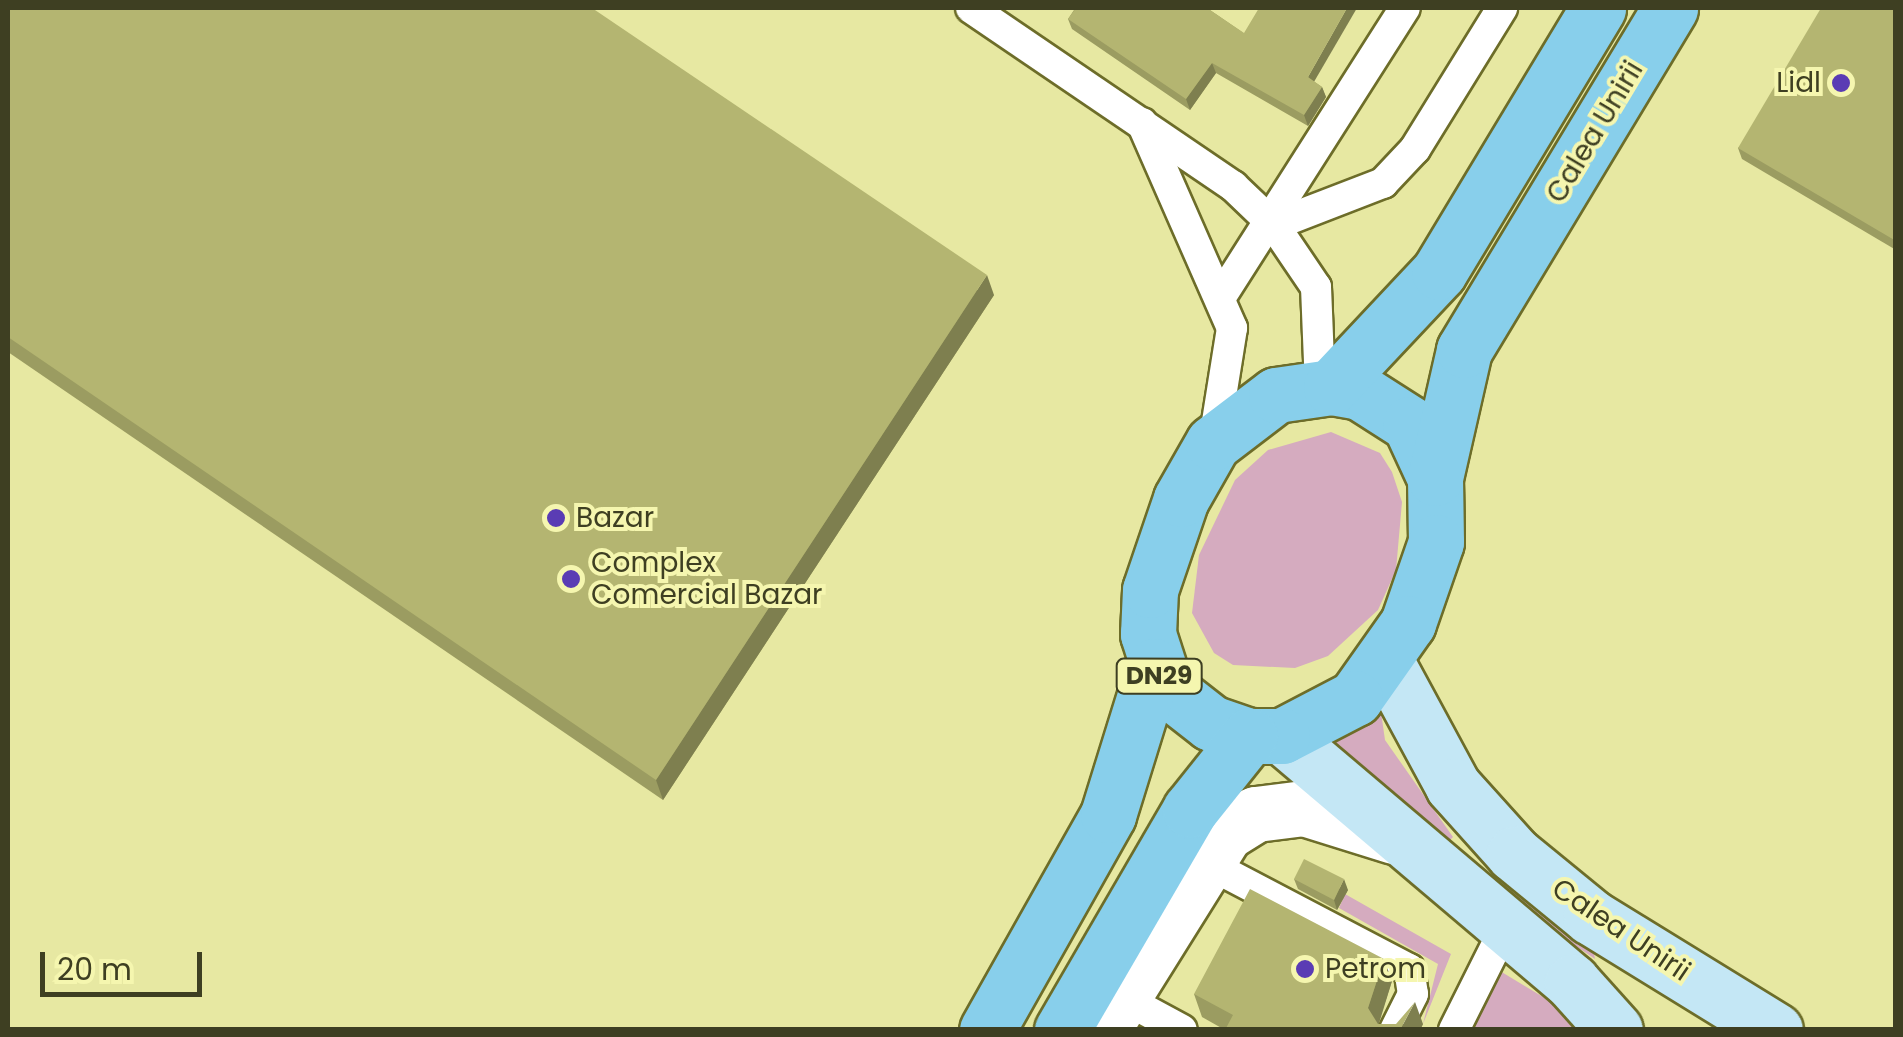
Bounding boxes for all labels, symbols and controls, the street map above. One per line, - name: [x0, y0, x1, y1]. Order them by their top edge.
- street label: Calea Unirii: [1540, 55, 1650, 209]
- place label: Lidl: [1776, 66, 1821, 100]
- marker: Lidl: [1830, 72, 1852, 94]
- place label: Bazar: [576, 501, 654, 535]
- marker: Bazar: [545, 507, 567, 529]
- place label: Complex Comercial Bazar: [591, 546, 823, 612]
- marker: Complex Comercial Bazar: [560, 568, 582, 590]
- road number: DN29: [1114, 656, 1204, 696]
- street label: Calea Unirii: [1546, 872, 1696, 988]
- scale bar: [45, 932, 208, 994]
- text: 20 m: [57, 948, 132, 991]
- place label: Petrom: [1325, 952, 1426, 986]
- marker: Petrom: [1294, 958, 1316, 980]

